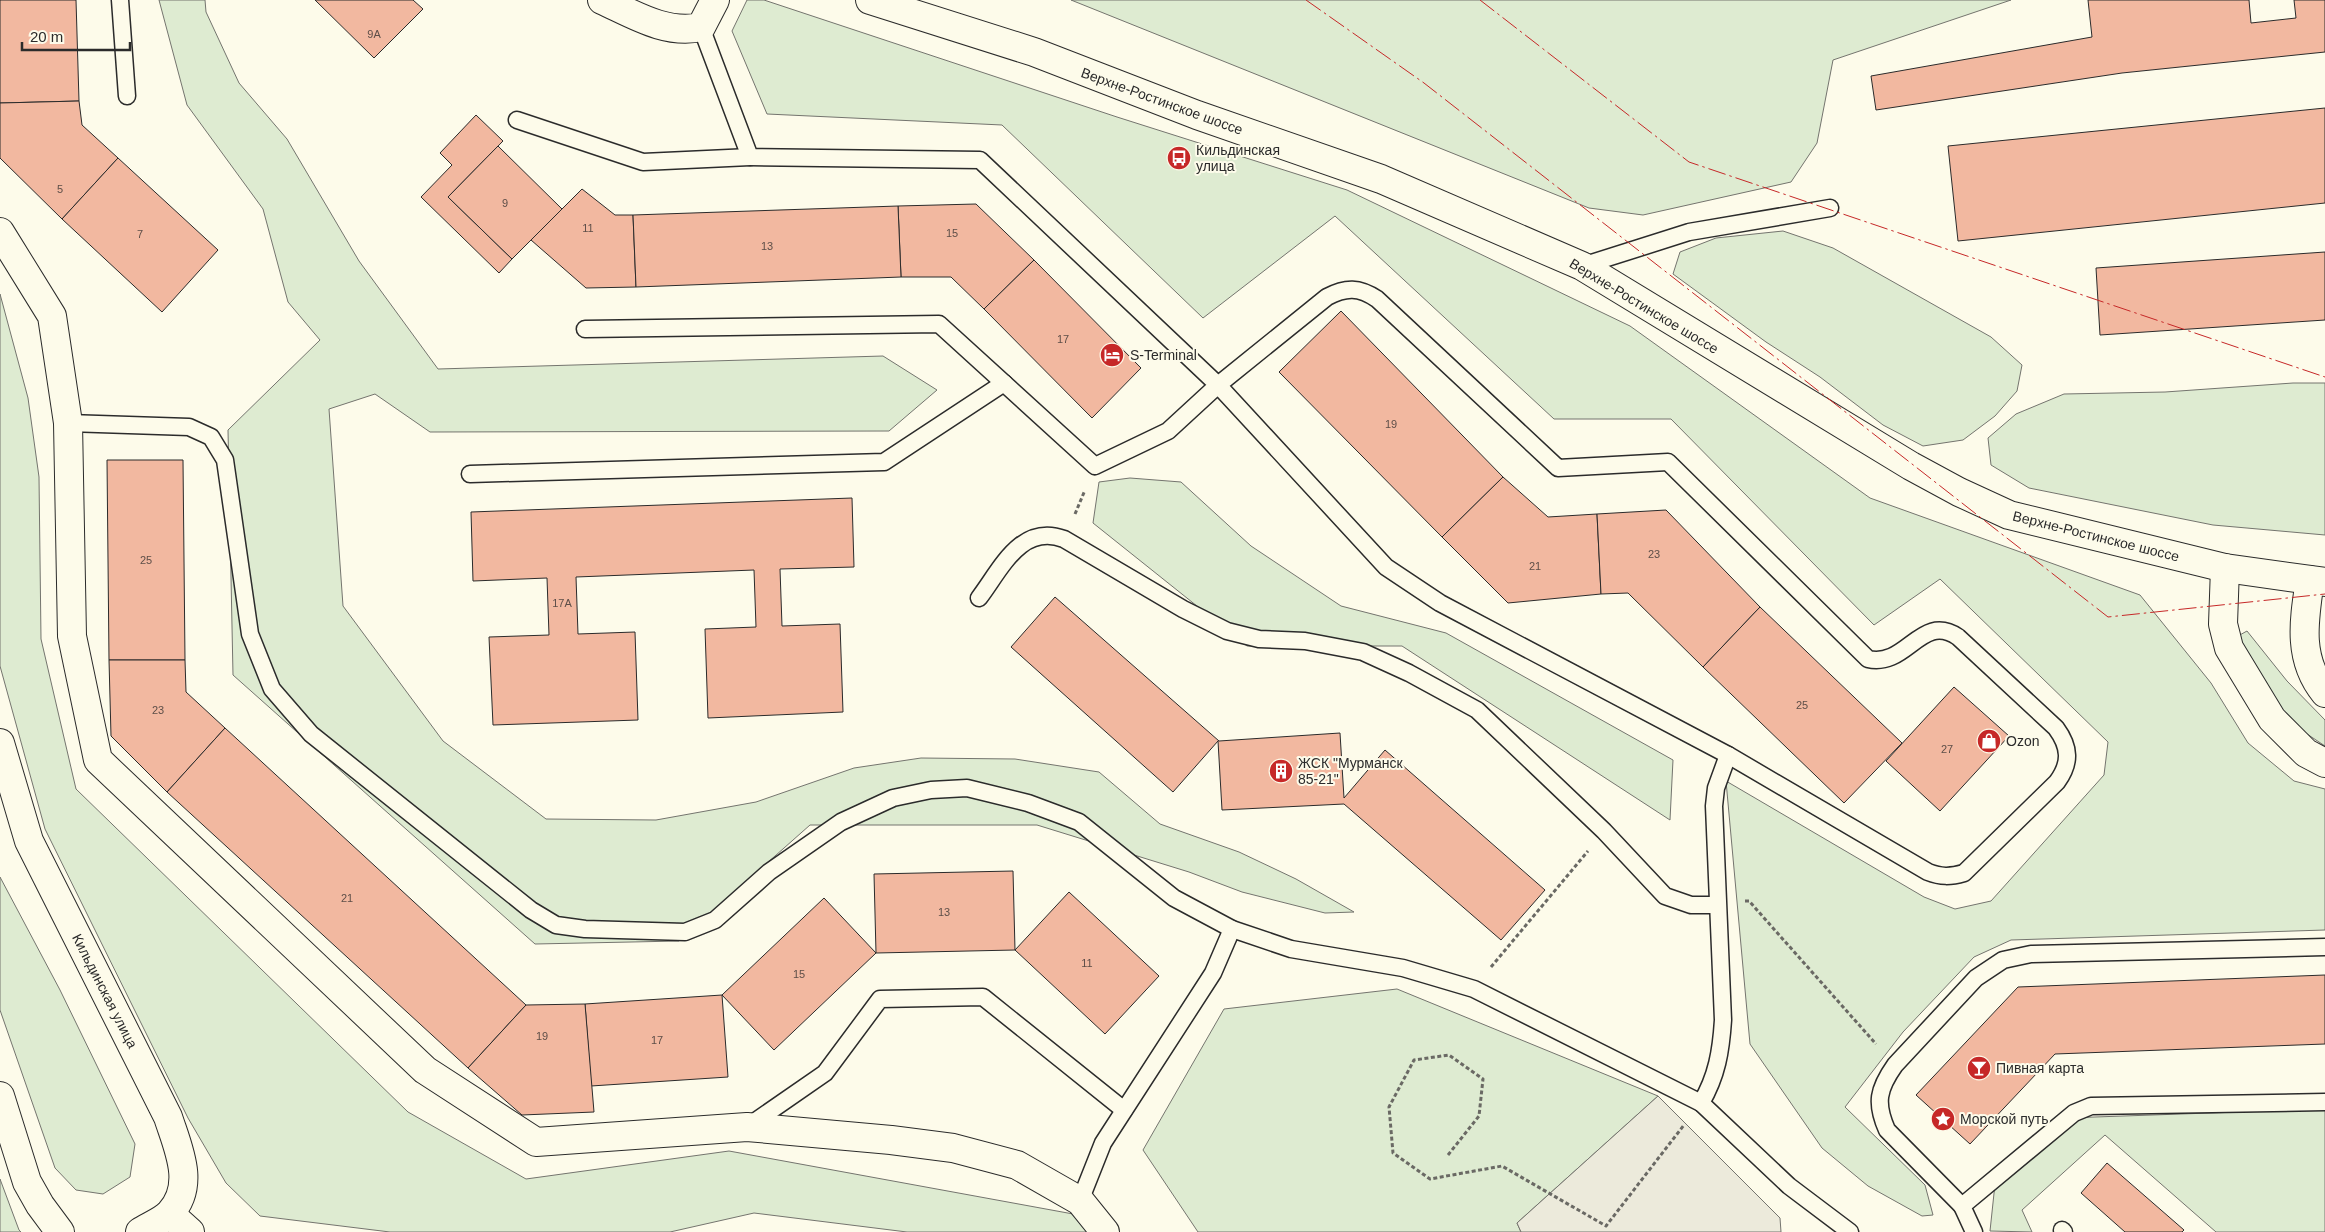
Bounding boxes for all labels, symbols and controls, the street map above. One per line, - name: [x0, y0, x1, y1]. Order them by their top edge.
- scale bar: [22, 20, 130, 52]
- text: 20 m: [30, 28, 63, 45]
- house number: 9А: [367, 28, 381, 40]
- street label: Верхне-Ростинское шоссе: [1079, 64, 1245, 138]
- place label: Кильдинская улица: [1196, 142, 1280, 174]
- bus stop icon: Кильдинская улица: [1166, 145, 1192, 171]
- house number: 5: [57, 183, 63, 195]
- house number: 9: [502, 197, 508, 209]
- house number: 11: [582, 222, 594, 234]
- house number: 15: [946, 227, 958, 239]
- house number: 7: [137, 228, 143, 240]
- house number: 13: [761, 240, 773, 252]
- street label: Верхне-Ростинское шоссе: [1567, 255, 1722, 357]
- house number: 17: [1057, 333, 1069, 345]
- hotel icon: S-Terminal: [1099, 342, 1125, 368]
- place label: S-Terminal: [1130, 347, 1197, 363]
- house number: 19: [1385, 418, 1397, 430]
- street label: Верхне-Ростинское шоссе: [2011, 508, 2181, 564]
- house number: 23: [1648, 548, 1660, 560]
- house number: 25: [140, 554, 152, 566]
- house number: 21: [1529, 560, 1541, 572]
- house number: 17А: [552, 597, 572, 609]
- house number: 25: [1796, 699, 1808, 711]
- house number: 23: [152, 704, 164, 716]
- shop icon: Ozon: [1976, 728, 2002, 754]
- place label: Ozon: [2006, 733, 2039, 749]
- house number: 27: [1941, 743, 1953, 755]
- place label: ЖСК "Мурманск 85-21": [1298, 755, 1403, 787]
- building icon: ЖСК "Мурманск 85-21": [1268, 758, 1294, 784]
- house number: 21: [341, 892, 353, 904]
- house number: 13: [938, 906, 950, 918]
- street label: Кильдинская улица: [69, 931, 141, 1051]
- house number: 11: [1081, 957, 1093, 969]
- house number: 15: [793, 968, 805, 980]
- house number: 19: [536, 1030, 548, 1042]
- house number: 17: [651, 1034, 663, 1046]
- bar icon: Пивная карта: [1966, 1055, 1992, 1081]
- place label: Пивная карта: [1996, 1060, 2084, 1076]
- place icon: Морской путь: [1930, 1106, 1956, 1132]
- place label: Морской путь: [1960, 1111, 2048, 1127]

